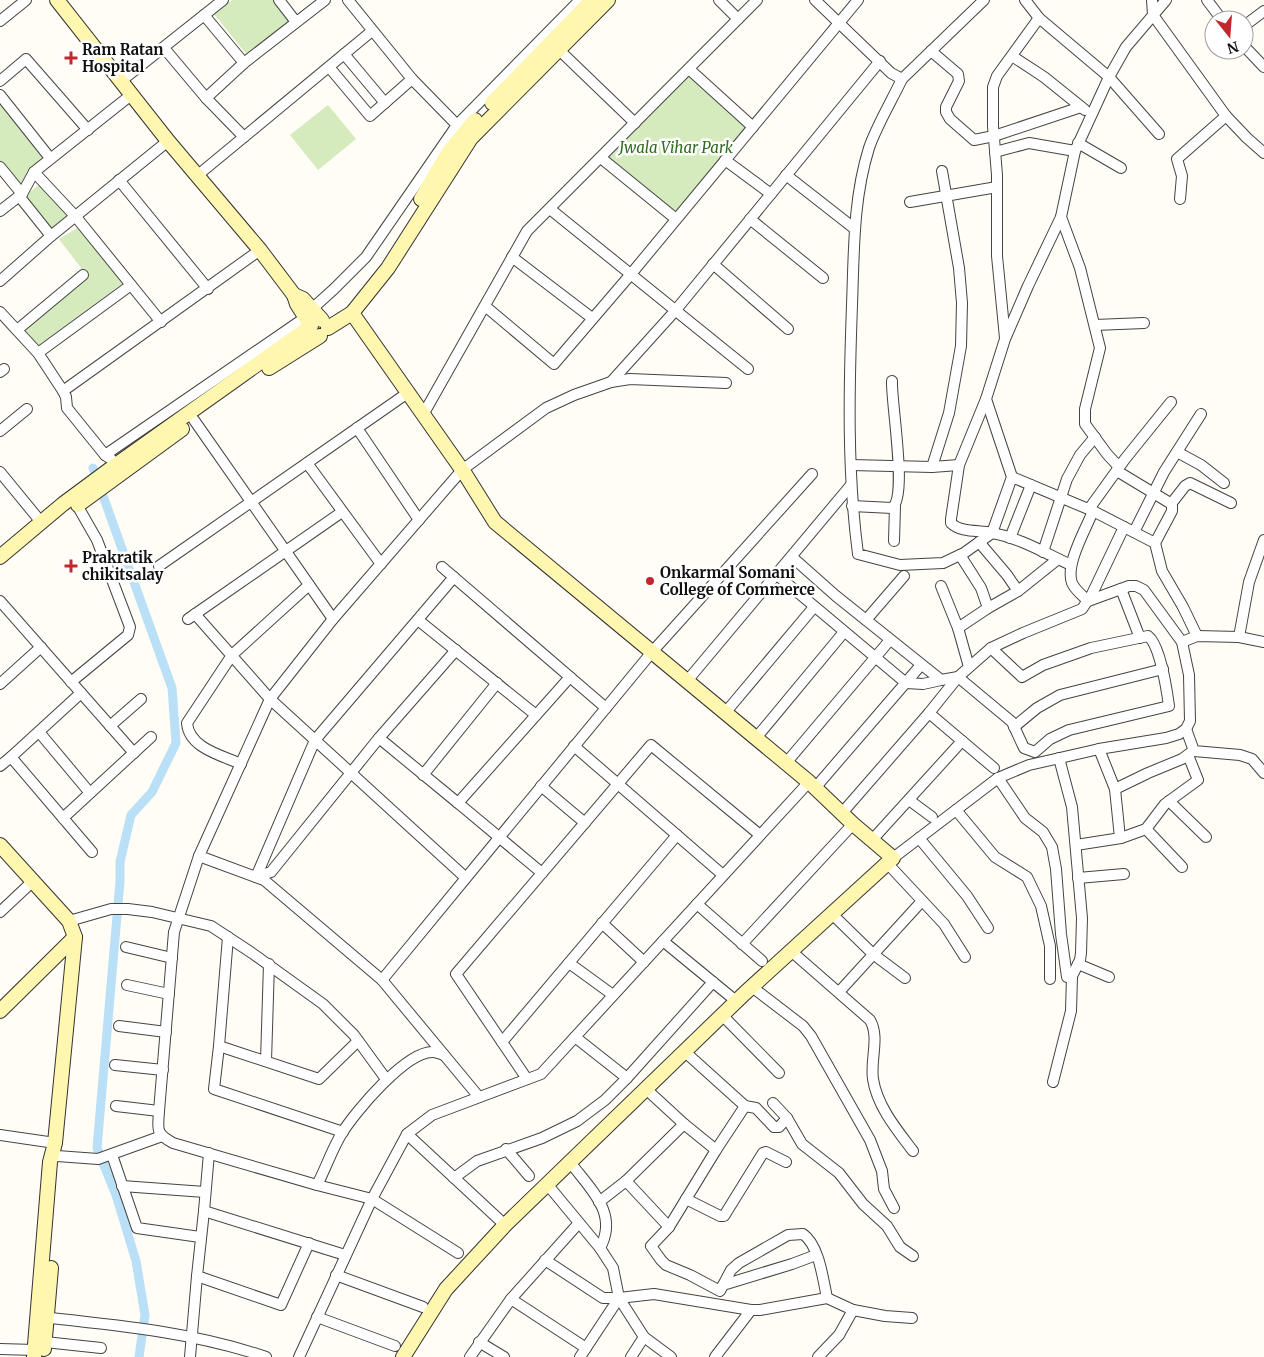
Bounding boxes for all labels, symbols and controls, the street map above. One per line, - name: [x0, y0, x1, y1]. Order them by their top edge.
- north arrow: [1204, 10, 1254, 60]
- text: N: [1225, 37, 1241, 58]
- place label: Ram Ratan Hospital: [82, 40, 164, 76]
- marker: Ram Ratan Hospital: [64, 51, 78, 65]
- park label: Jwala Vihar Park: [617, 138, 734, 157]
- place label: Prakratik chikitsalay: [82, 548, 164, 584]
- marker: Prakratik chikitsalay: [64, 559, 78, 573]
- place label: Onkarmal Somani College of Commerce: [660, 563, 815, 599]
- marker: Onkarmal Somani College of Commerce: [644, 575, 656, 587]

